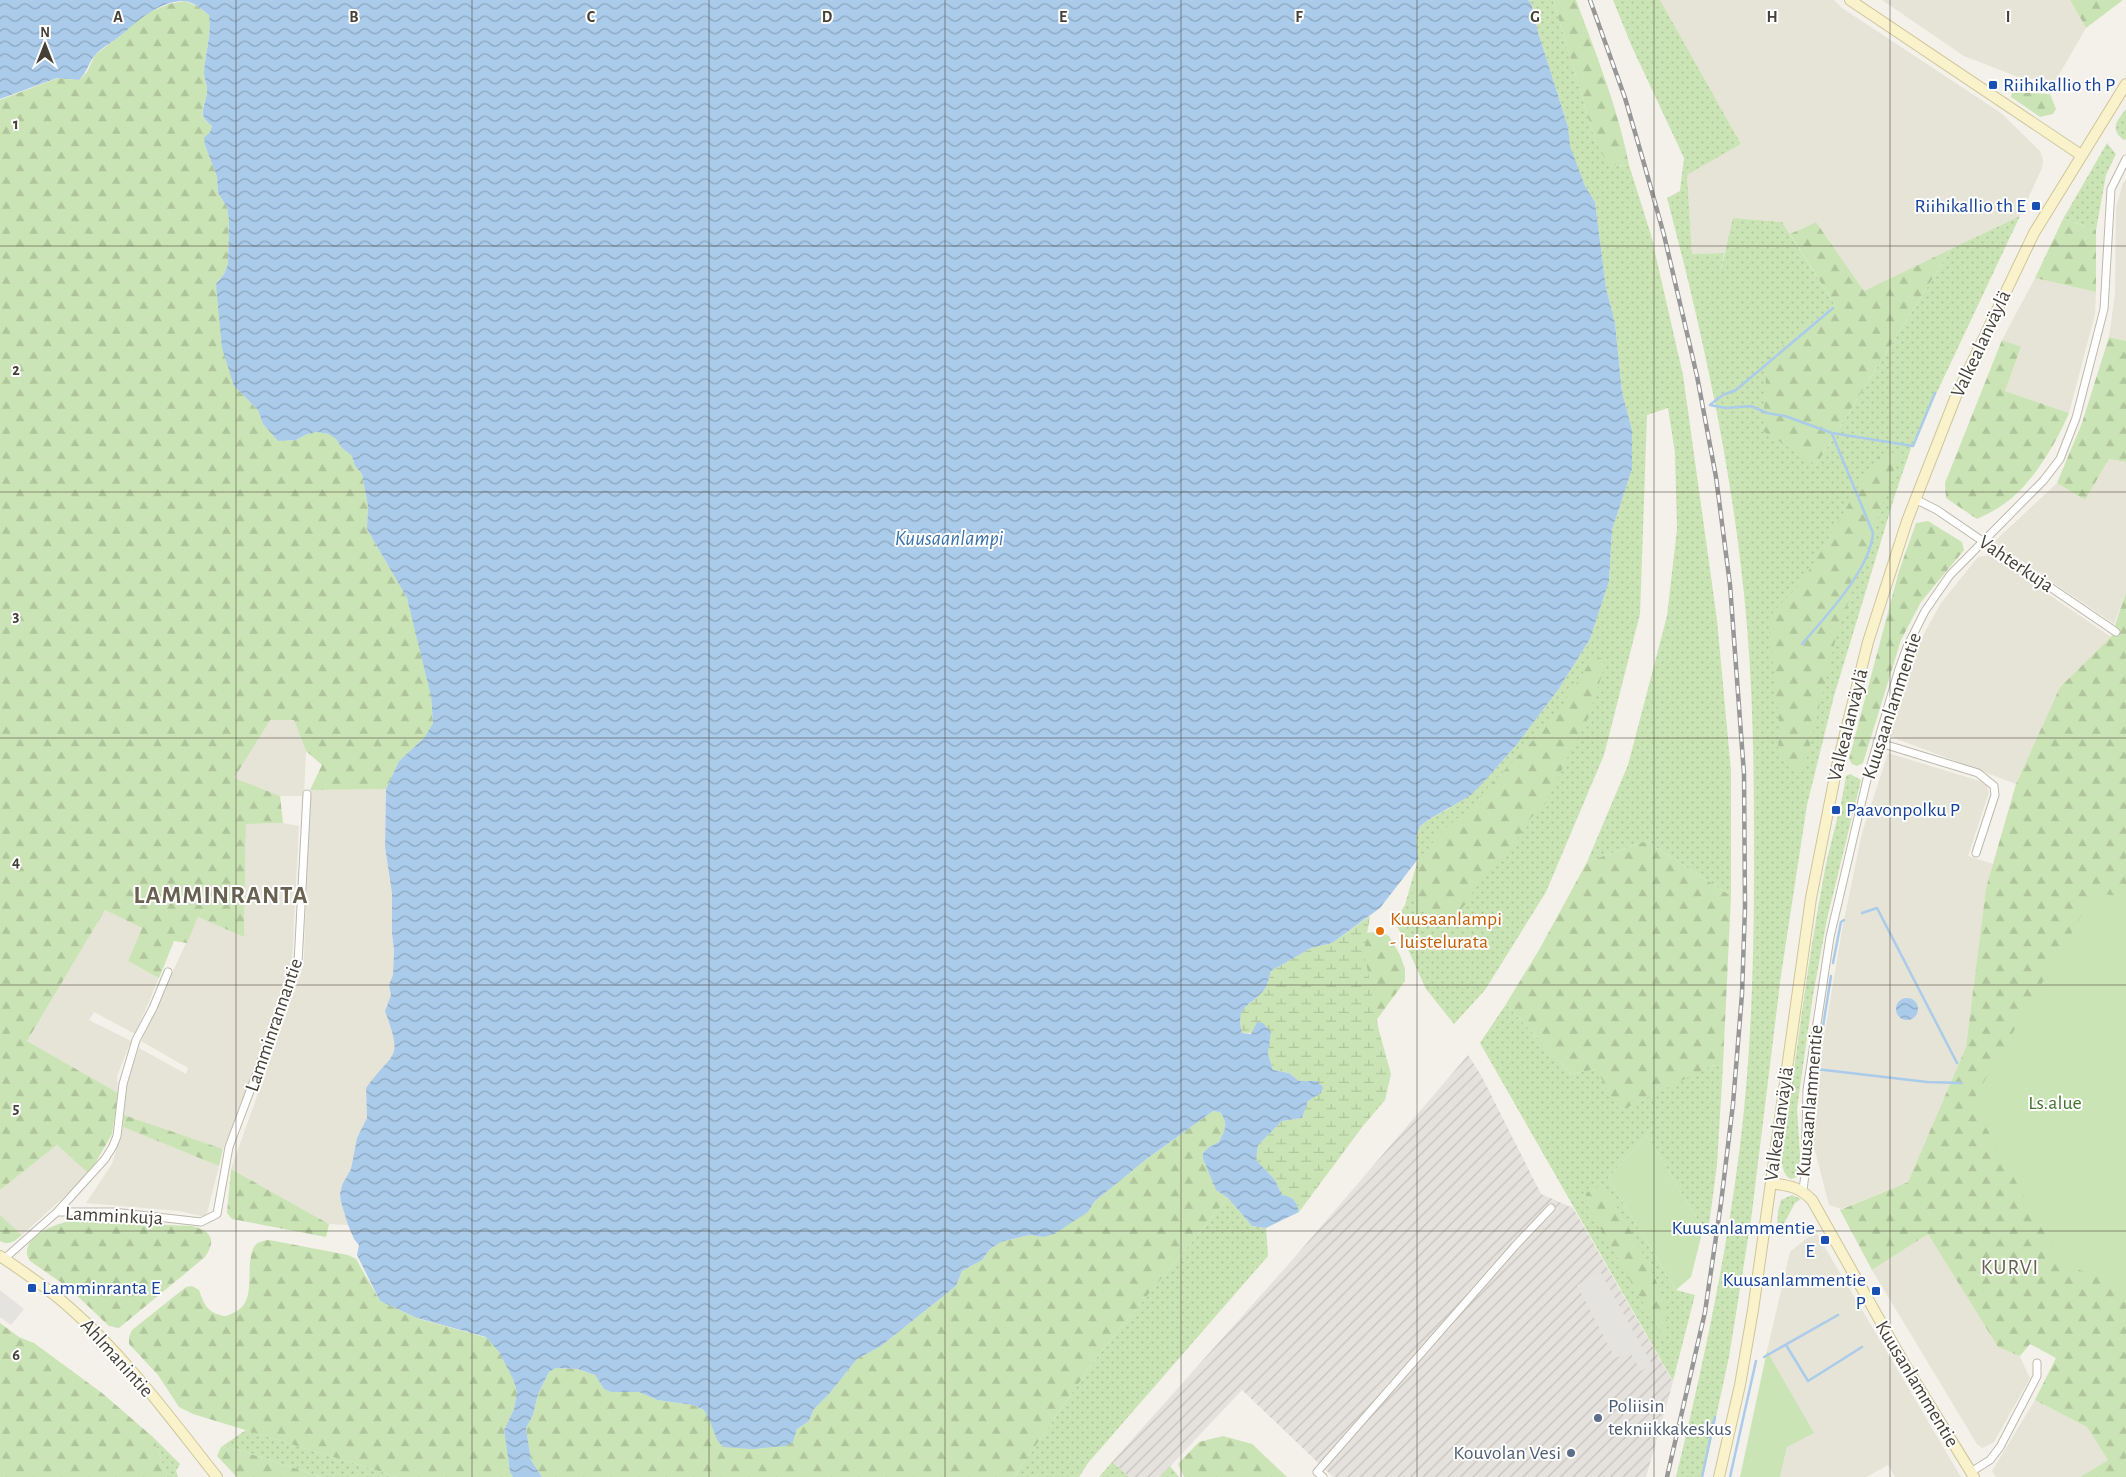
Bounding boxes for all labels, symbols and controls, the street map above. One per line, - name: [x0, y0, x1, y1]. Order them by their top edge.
- text: A: [113, 9, 123, 25]
- text: B: [349, 9, 359, 25]
- text: C: [587, 9, 596, 25]
- text: D: [822, 9, 833, 25]
- text: E: [1059, 9, 1067, 25]
- text: F: [1295, 9, 1303, 25]
- text: G: [1530, 9, 1540, 25]
- text: H: [1766, 9, 1778, 25]
- text: I: [2006, 9, 2010, 25]
- north arrow: [20, 20, 70, 70]
- text: N: [40, 26, 50, 40]
- place label: Riihikallio th P: [2003, 75, 2115, 95]
- marker: Riihikallio th P: [1987, 79, 1999, 91]
- text: 1: [13, 116, 19, 132]
- place label: Riihikallio th E: [1914, 196, 2026, 216]
- marker: Riihikallio th E: [2030, 200, 2042, 212]
- street label: Valkealanväylä: [1948, 287, 2014, 401]
- text: 2: [12, 362, 20, 378]
- water label: Kuusaanlampi: [895, 528, 1004, 550]
- street label: Vahterkuja: [1975, 532, 2057, 596]
- text: 3: [13, 608, 20, 624]
- street label: Kuusaanlammentie: [1859, 630, 1925, 782]
- street label: Valkealanväylä: [1824, 667, 1872, 783]
- place label: Paavonpolku P: [1846, 800, 1960, 820]
- marker: Paavonpolku P: [1830, 804, 1842, 816]
- text: 4: [12, 854, 20, 870]
- district label: LAMMINRANTA: [134, 883, 308, 908]
- place label: Kuusaanlampi - luistelurata: [1390, 909, 1502, 952]
- marker: Kuusaanlampi - luistelurata: [1374, 925, 1386, 937]
- street label: Lamminrannantie: [242, 956, 306, 1094]
- street label: Kuusaanlammentie: [1793, 1024, 1827, 1178]
- street label: Valkealanväylä: [1761, 1065, 1797, 1183]
- park label: Ls.alue: [2028, 1093, 2082, 1113]
- text: 5: [13, 1100, 20, 1116]
- street label: Lamminkuja: [64, 1203, 164, 1229]
- place label: Kuusanlammentie E: [1671, 1218, 1815, 1261]
- marker: Kuusanlammentie E: [1819, 1234, 1831, 1246]
- district label: KURVI: [1981, 1257, 2039, 1278]
- place label: Kuusanlammentie P: [1722, 1270, 1866, 1313]
- place label: Lamminranta E: [42, 1278, 161, 1298]
- marker: Lamminranta E: [26, 1282, 38, 1294]
- marker: Kuusanlammentie P: [1870, 1285, 1882, 1297]
- street label: Ahlmanintie: [77, 1315, 157, 1401]
- street label: Kuusanlammentie: [1871, 1317, 1963, 1451]
- text: 6: [12, 1347, 20, 1363]
- place label: Poliisin tekniikkakeskus: [1608, 1396, 1732, 1439]
- marker: Poliisin tekniikkakeskus: [1592, 1412, 1604, 1424]
- place label: Kouvolan Vesi: [1453, 1443, 1561, 1463]
- marker: Kouvolan Vesi: [1565, 1447, 1577, 1459]

